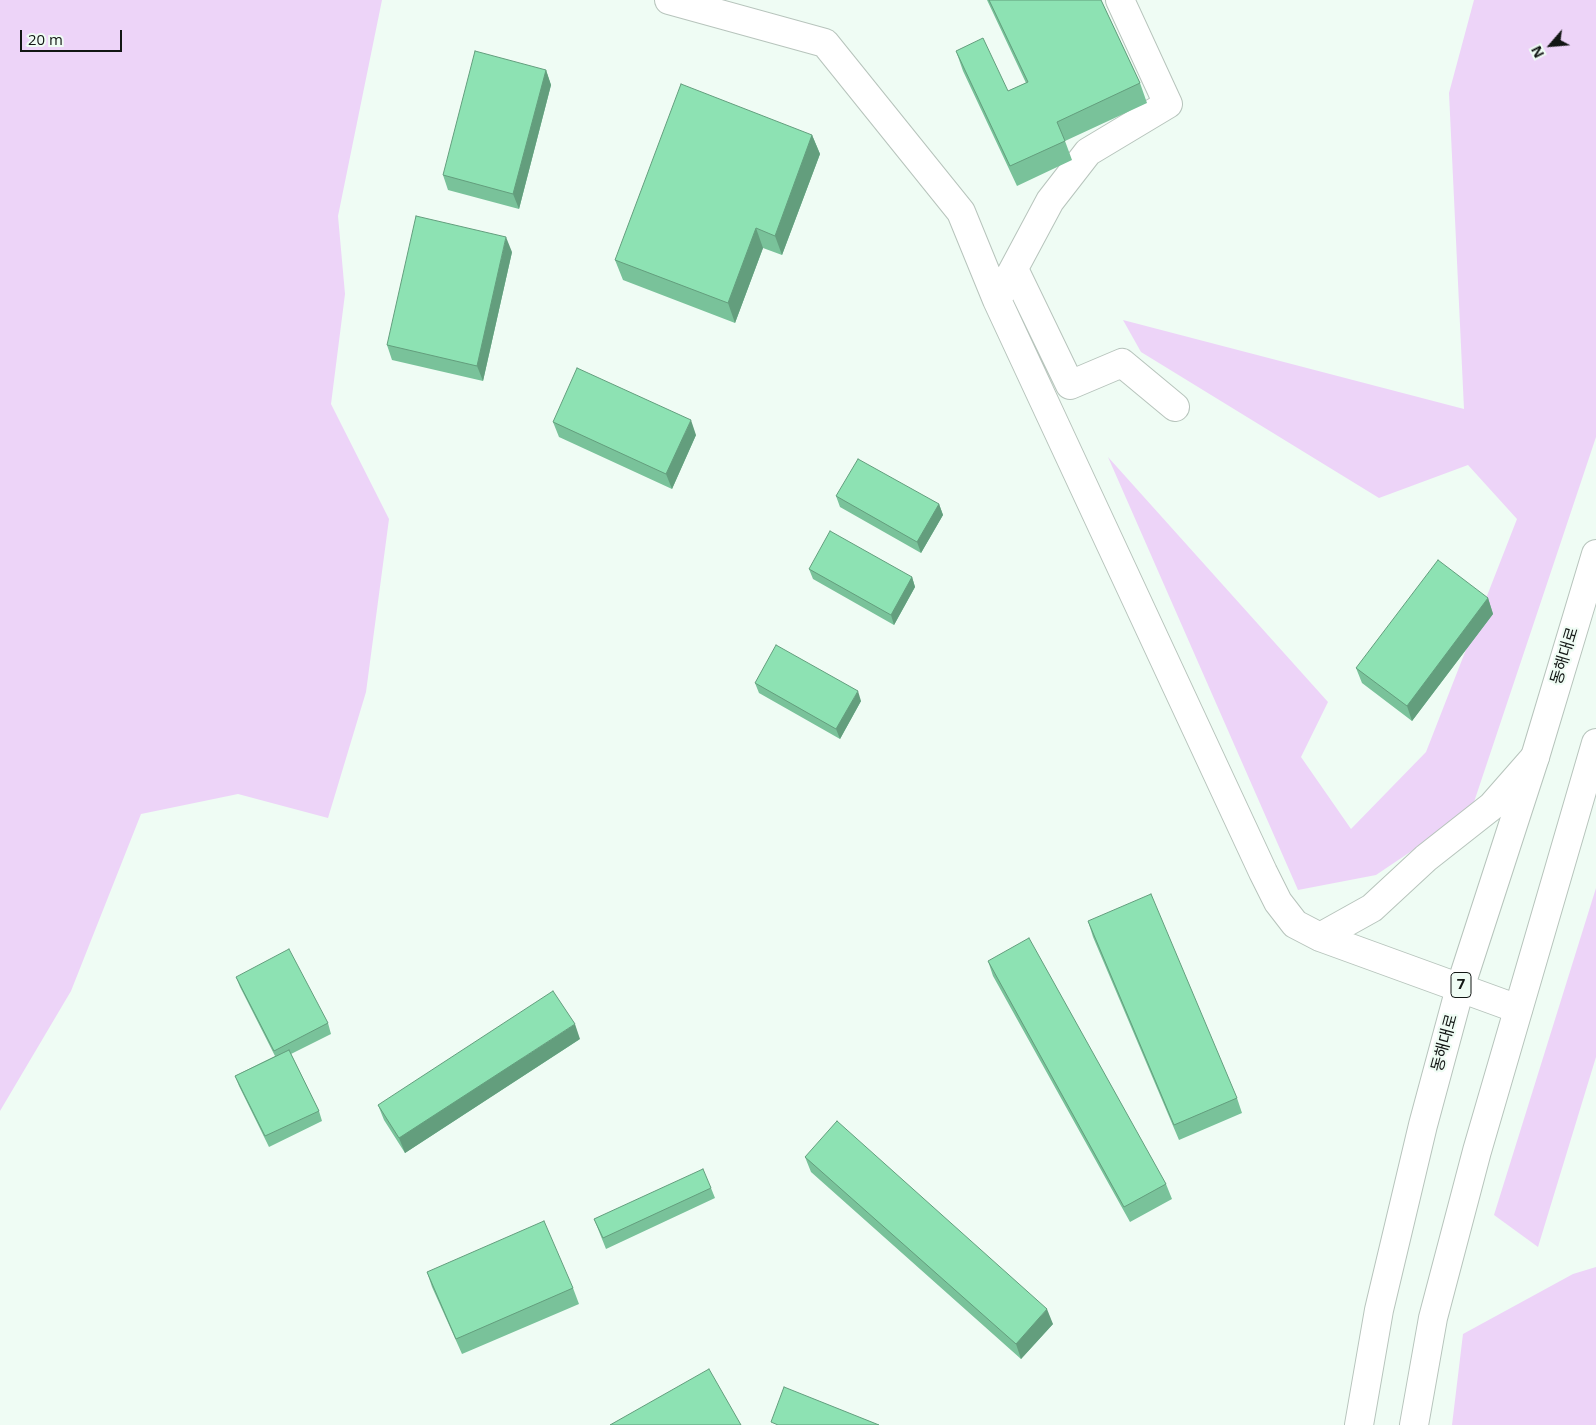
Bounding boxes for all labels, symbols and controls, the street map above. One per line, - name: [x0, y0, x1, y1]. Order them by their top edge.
- scale bar: [22, 20, 125, 52]
- north arrow: [1526, 20, 1576, 70]
- text: 20 m: [28, 29, 63, 49]
- text: N: [1526, 43, 1548, 61]
- street label: 동해대로: [1547, 625, 1583, 687]
- road number: 7: [1451, 972, 1471, 998]
- street label: 동해대로: [1428, 1012, 1462, 1074]

